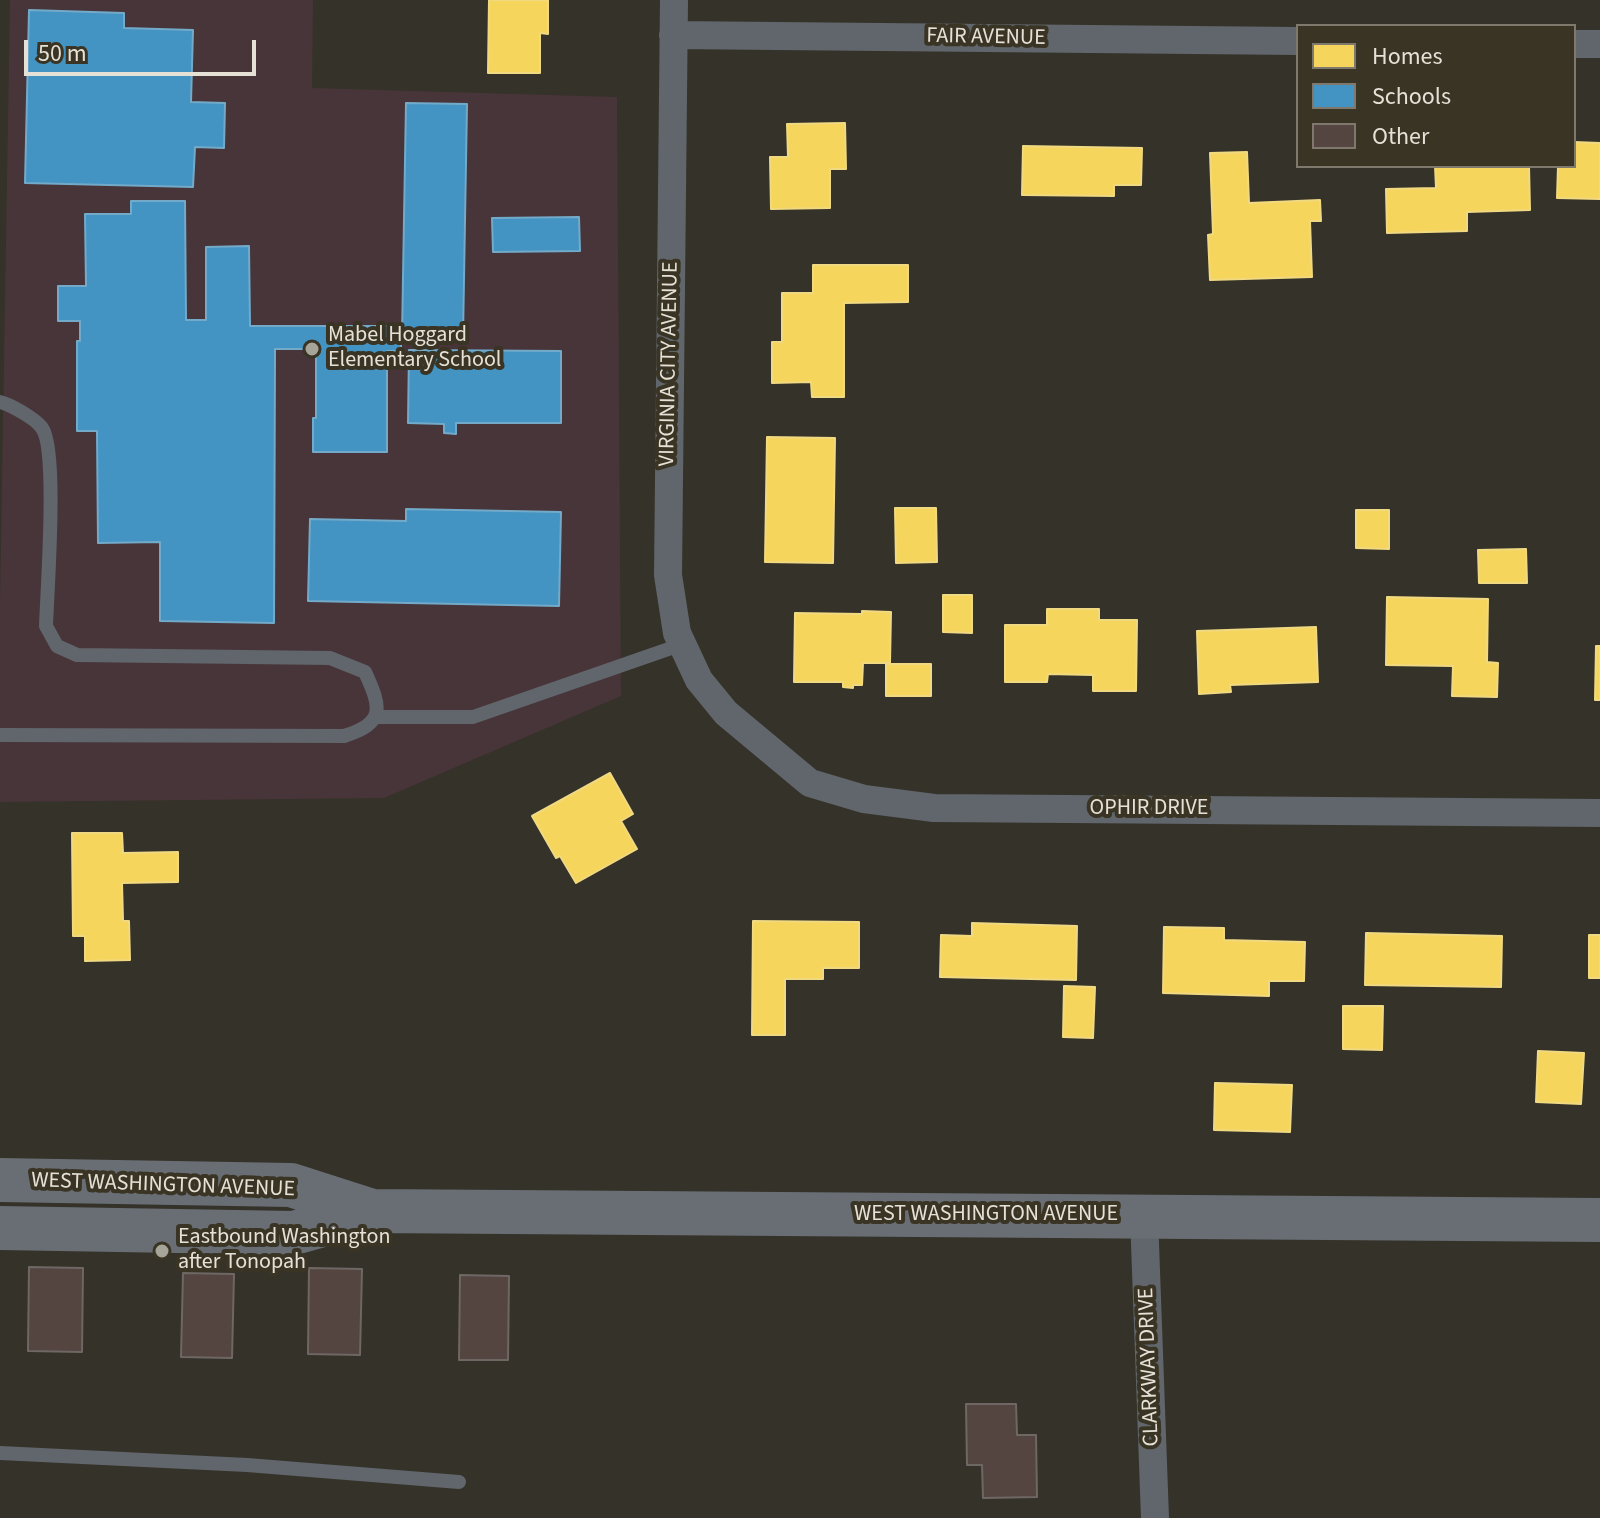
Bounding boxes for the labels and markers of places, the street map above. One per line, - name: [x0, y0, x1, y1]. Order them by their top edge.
- place label: Mabel Hoggard Elementary School: [328, 323, 501, 374]
- marker: Mabel Hoggard Elementary School: [303, 340, 321, 358]
- place label: Eastbound Washington after Tonopah: [178, 1225, 390, 1276]
- marker: Eastbound Washington after Tonopah: [153, 1242, 171, 1260]

